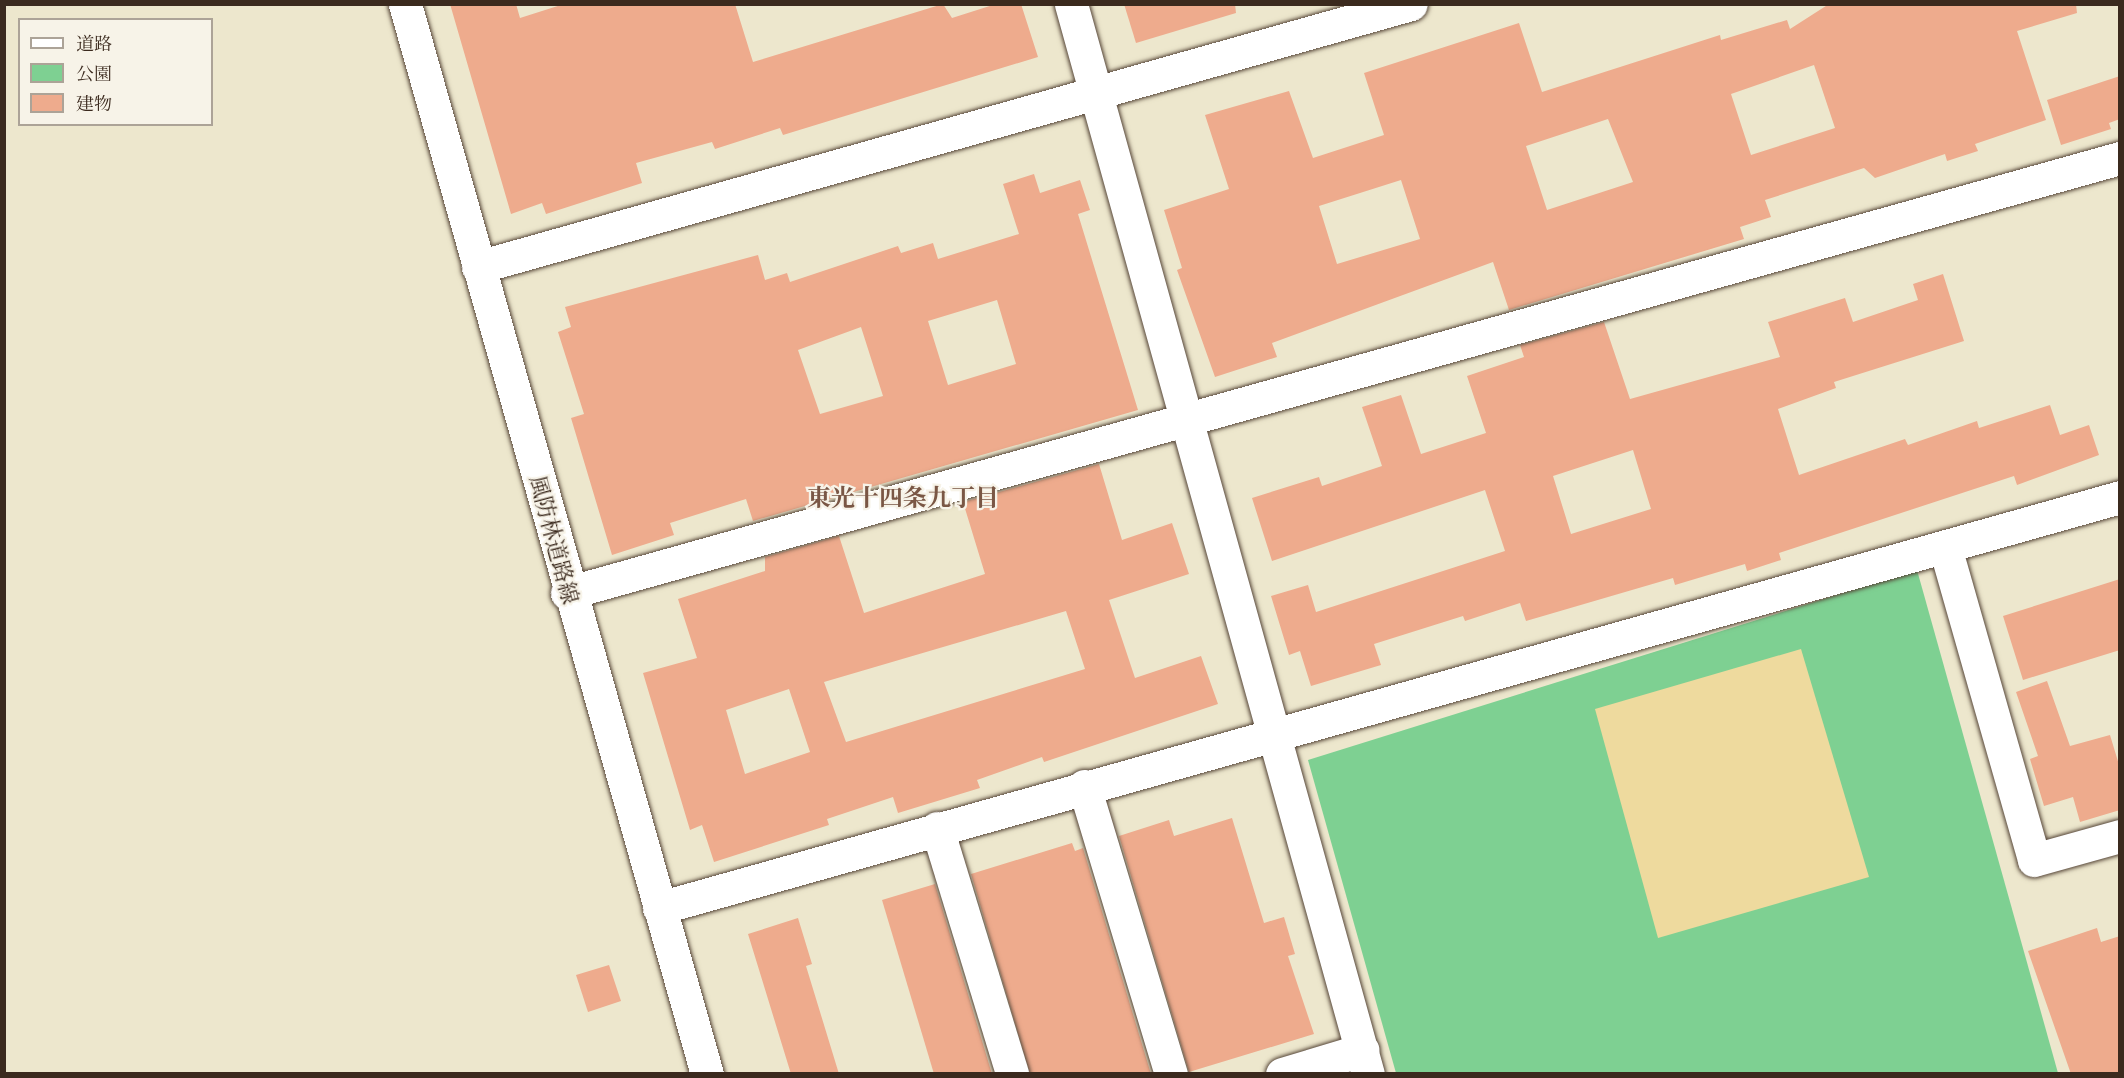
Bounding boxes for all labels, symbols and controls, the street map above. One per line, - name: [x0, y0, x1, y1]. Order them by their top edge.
- legend: [18, 18, 213, 126]
- text: 道路: [76, 32, 112, 57]
- text: 公園: [76, 62, 112, 87]
- text: 建物: [76, 92, 112, 117]
- street label: 風防林道路線: [523, 473, 583, 607]
- district label: 東光十四条九丁目: [807, 485, 999, 513]

